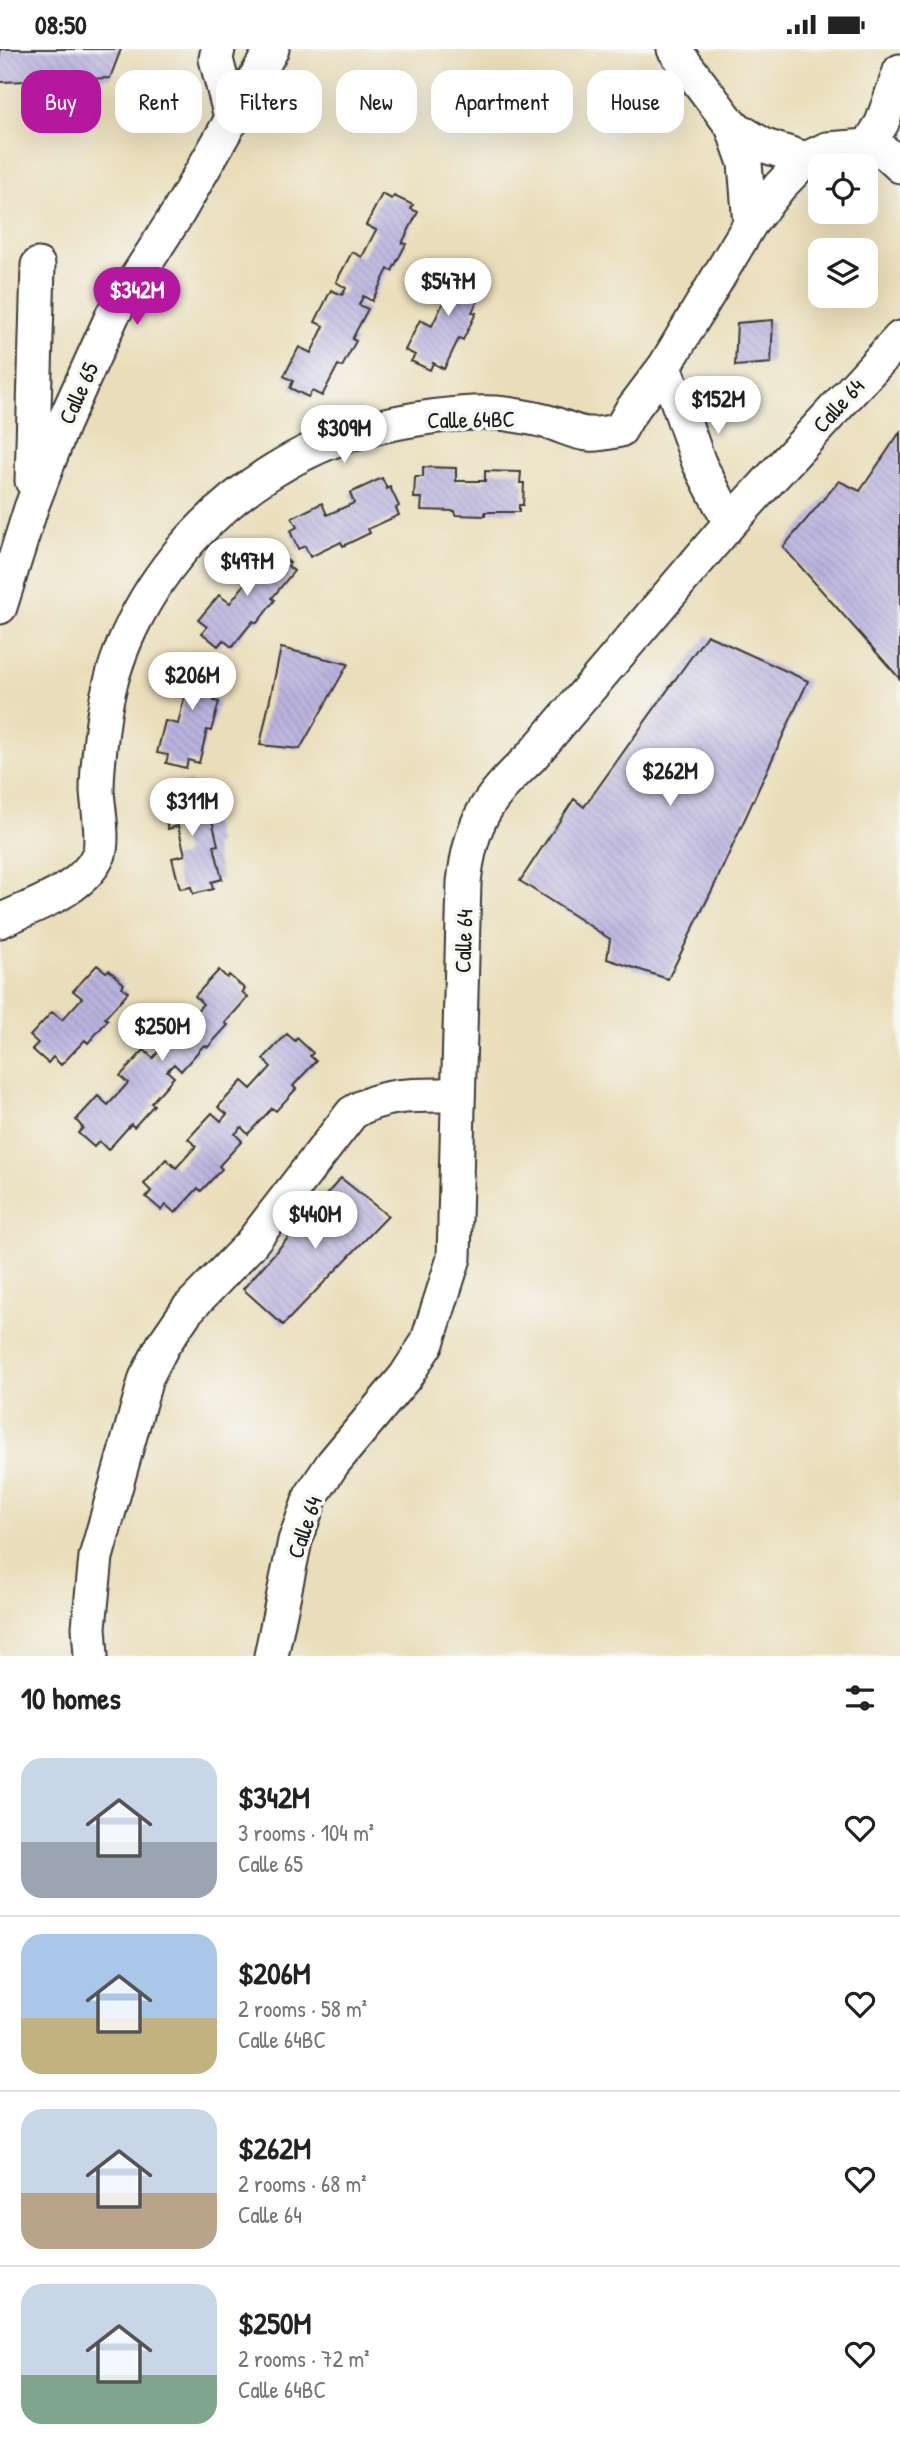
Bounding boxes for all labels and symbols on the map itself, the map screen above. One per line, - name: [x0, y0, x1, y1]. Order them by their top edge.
- pin: $547M: [399, 259, 497, 318]
- pin: $342M: [88, 267, 186, 327]
- street label: Calle 65: [51, 357, 105, 429]
- street label: Calle 64: [805, 371, 871, 439]
- pin: $152M: [669, 377, 767, 436]
- street label: Calle 64BC: [427, 403, 515, 435]
- pin: $309M: [295, 405, 393, 465]
- pin: $497M: [198, 539, 296, 598]
- pin: $206M: [143, 653, 241, 712]
- pin: $262M: [621, 749, 719, 808]
- pin: $311M: [143, 779, 241, 838]
- street label: Calle 64: [446, 909, 480, 973]
- pin: $250M: [113, 1003, 211, 1063]
- pin: $440M: [266, 1191, 364, 1251]
- street label: Calle 64: [279, 1492, 329, 1562]

